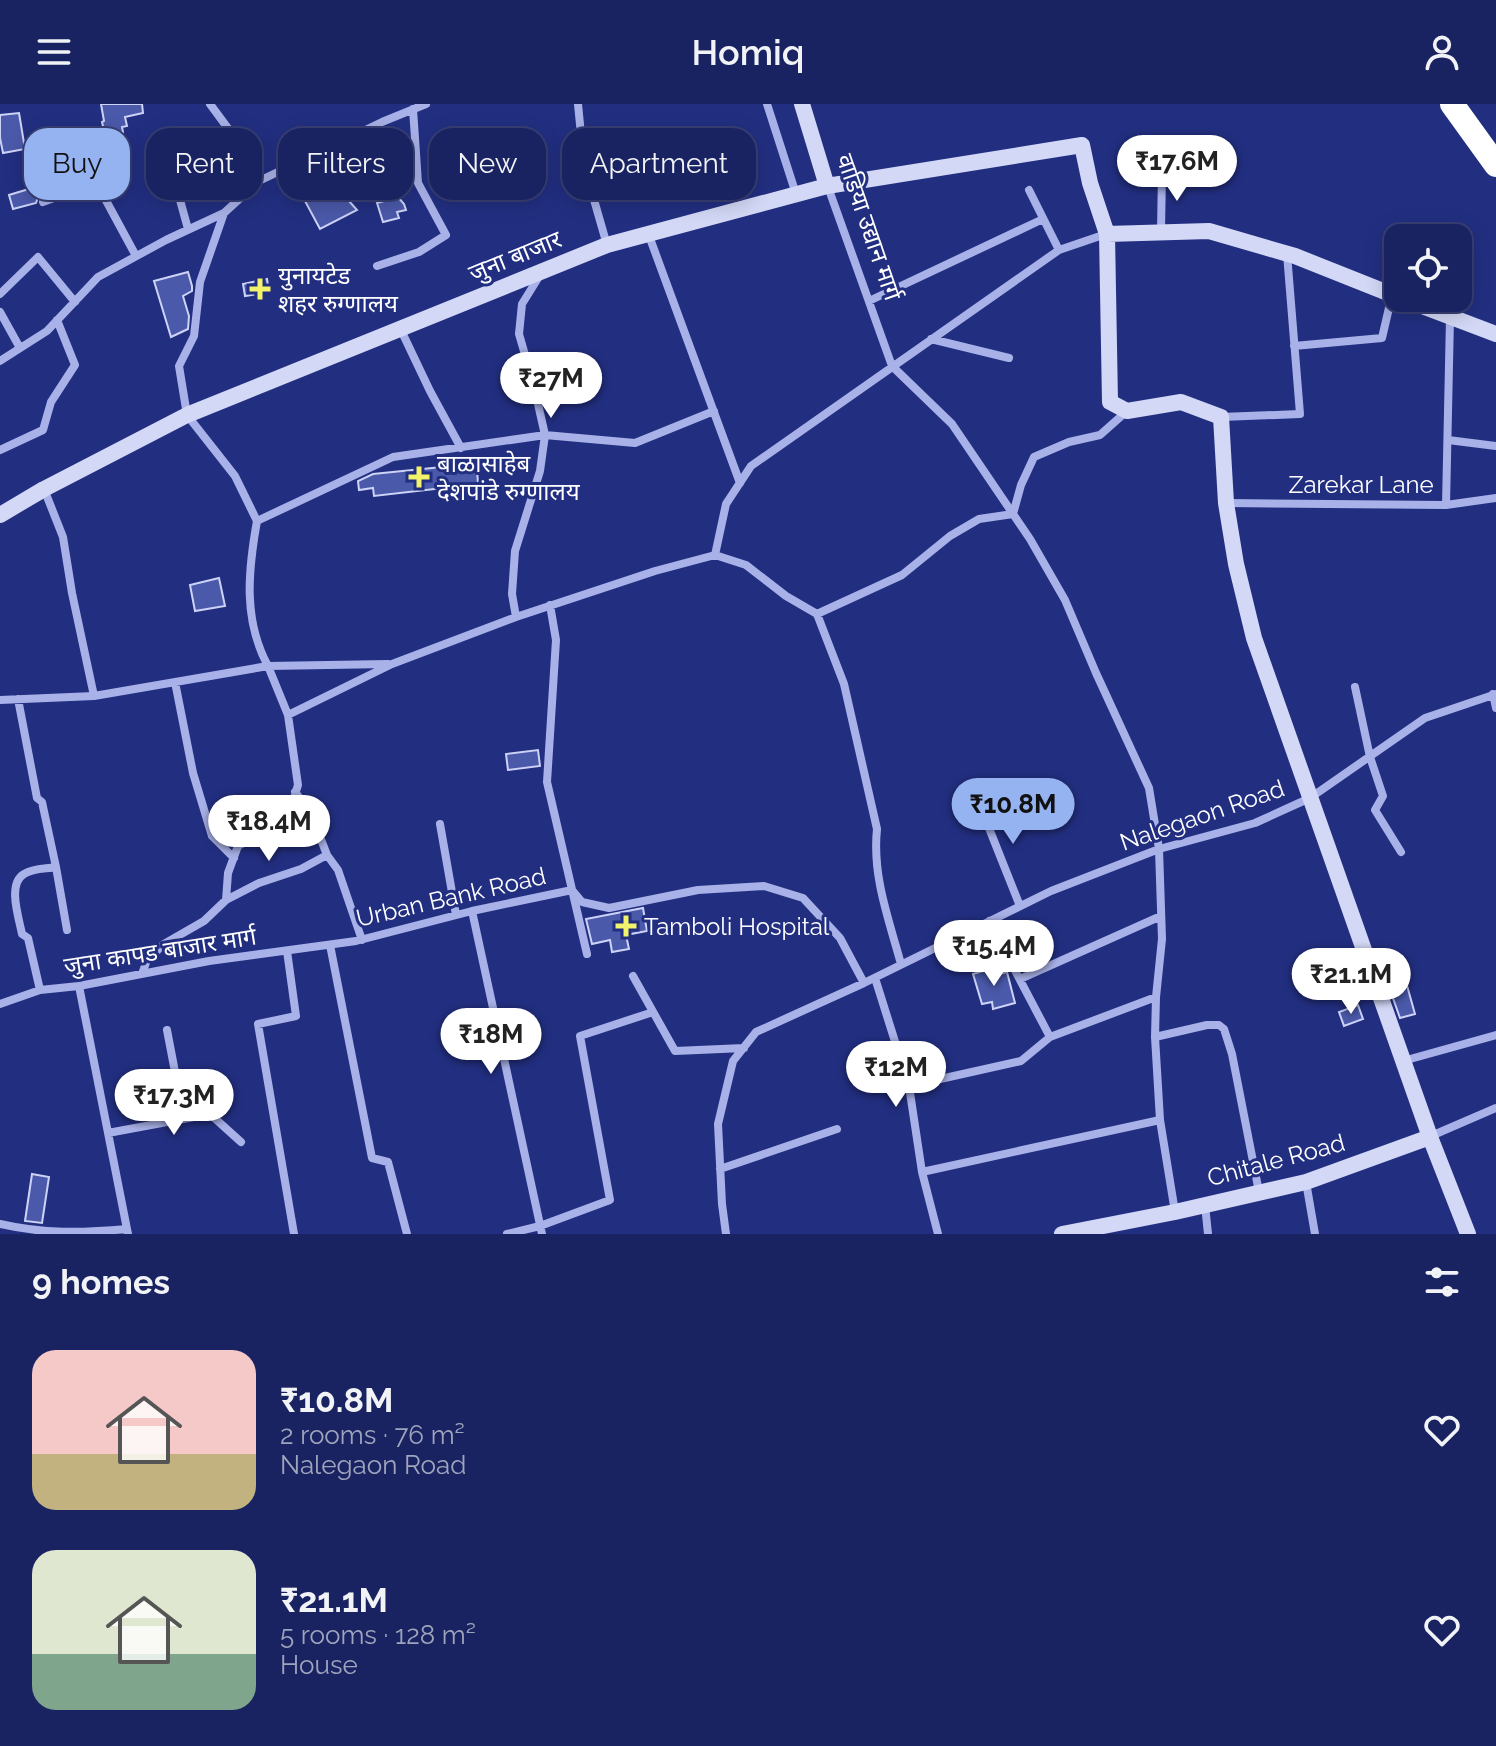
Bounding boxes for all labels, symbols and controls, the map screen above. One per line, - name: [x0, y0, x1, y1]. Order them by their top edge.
- icon: menu: [32, 30, 76, 74]
- icon: person: [1420, 30, 1464, 74]
- text: Homiq: [692, 31, 804, 73]
- chip: Buy: [24, 128, 130, 200]
- chip: Rent: [146, 128, 262, 200]
- chip: Filters: [278, 128, 413, 200]
- chip: New: [429, 128, 546, 200]
- chip: Apartment: [562, 128, 756, 200]
- pin: ₹17.6M: [1112, 135, 1242, 203]
- text: ₹17.6M: [1135, 146, 1219, 176]
- street label: वाडिया उद्यान मार्ग: [830, 150, 908, 305]
- street label: जुना बाजार: [464, 224, 567, 289]
- map controls: [1384, 224, 1472, 312]
- button: locate: [1384, 224, 1472, 312]
- place label: युनायटेड शहर रुग्णालय: [278, 261, 399, 318]
- marker: युनायटेड शहर रुग्णालय: [249, 278, 271, 300]
- pin: ₹27M: [504, 352, 598, 420]
- text: ₹27M: [518, 363, 584, 393]
- place label: बाळासाहेब देशपांडे रुग्णालय: [437, 449, 581, 506]
- marker: बाळासाहेब देशपांडे रुग्णालय: [408, 466, 430, 488]
- street label: Zarekar Lane: [1288, 470, 1434, 499]
- street label: Nalegaon Road: [1116, 773, 1288, 857]
- pin: ₹10.8M: [948, 778, 1078, 846]
- text: ₹10.8M: [970, 789, 1056, 819]
- pin: ₹18.4M: [204, 795, 334, 863]
- text: ₹18.4M: [226, 806, 312, 836]
- street label: Urban Bank Road: [353, 861, 549, 933]
- place label: Tamboli Hospital: [644, 912, 830, 941]
- marker: Tamboli Hospital: [615, 915, 637, 937]
- pin: ₹15.4M: [929, 920, 1059, 988]
- street label: जुना कापड बाजार मार्ग: [62, 921, 260, 982]
- text: ₹15.4M: [952, 931, 1036, 961]
- pin: ₹21.1M: [1286, 948, 1416, 1016]
- text: ₹21.1M: [1310, 959, 1392, 989]
- pin: ₹18M: [444, 1008, 538, 1076]
- text: ₹18M: [459, 1019, 523, 1049]
- pin: ₹12M: [849, 1041, 943, 1109]
- text: ₹12M: [864, 1052, 928, 1082]
- pin: ₹17.3M: [109, 1069, 239, 1137]
- text: ₹17.3M: [133, 1080, 215, 1110]
- street label: Chitale Road: [1204, 1128, 1348, 1192]
- icon: filters: [1420, 1260, 1464, 1304]
- text: 9 homes: [32, 1262, 170, 1302]
- text: ₹10.8M: [280, 1380, 393, 1420]
- icon: home: [96, 1382, 192, 1478]
- icon: heart: [1420, 1408, 1464, 1452]
- text: 2 rooms · 76 m²: [280, 1420, 465, 1450]
- text: Nalegaon Road: [280, 1450, 466, 1480]
- text: ₹21.1M: [280, 1580, 388, 1620]
- icon: home: [96, 1582, 192, 1678]
- icon: heart: [1420, 1608, 1464, 1652]
- text: 5 rooms · 128 m²: [280, 1620, 476, 1650]
- text: House: [280, 1650, 358, 1680]

